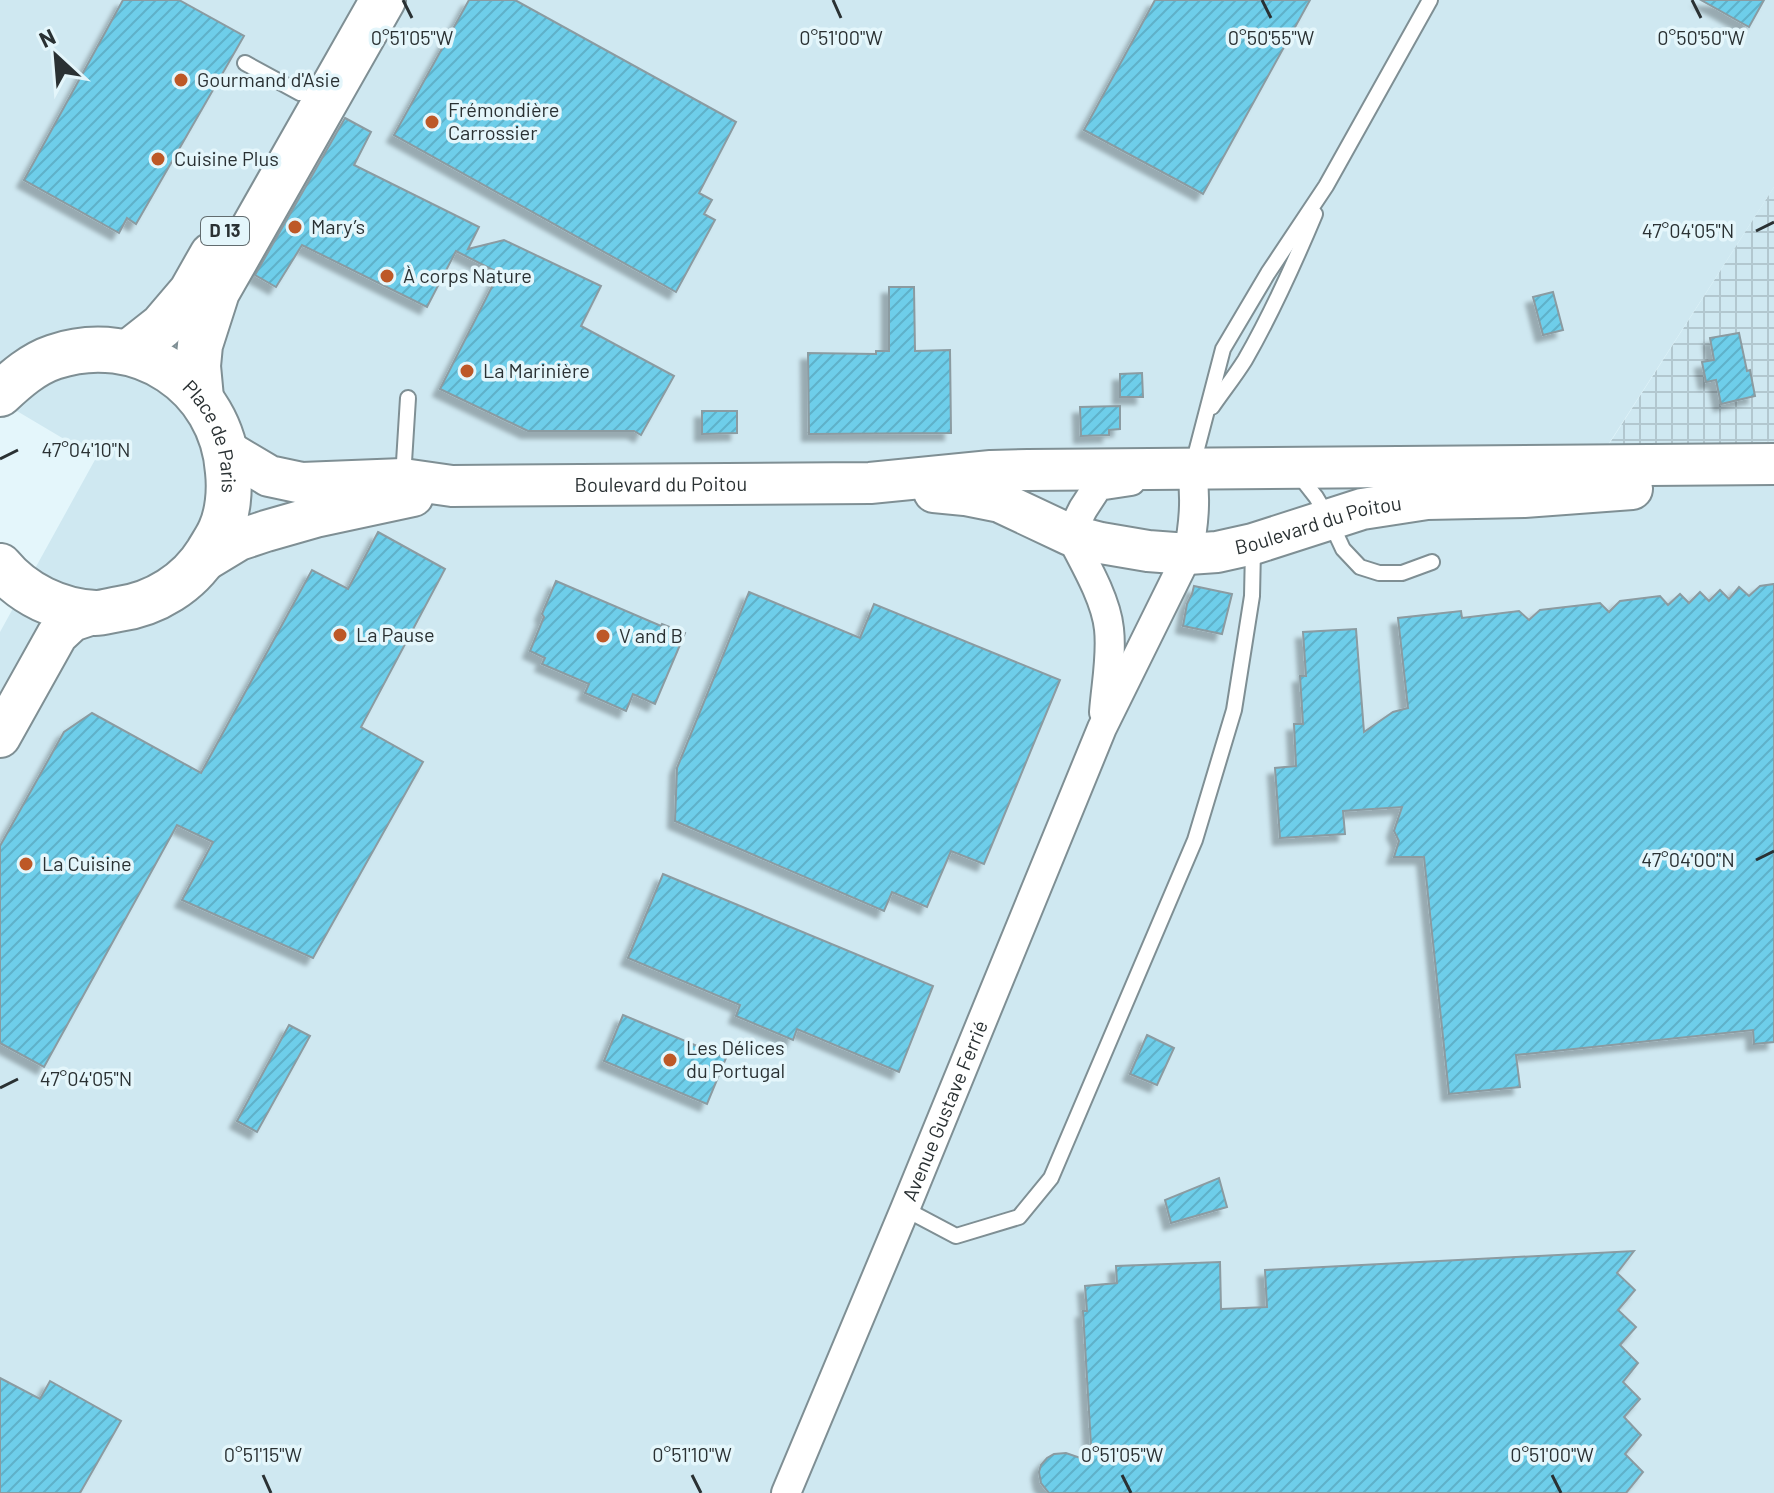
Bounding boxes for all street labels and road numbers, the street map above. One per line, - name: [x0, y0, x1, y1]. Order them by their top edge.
- road number: D 13: [201, 217, 249, 245]
- street label: Place de Paris: [178, 374, 242, 493]
- street label: Boulevard du Poitou: [574, 471, 747, 496]
- street label: Boulevard du Poitou: [1232, 490, 1403, 559]
- street label: Avenue Gustave Ferrié: [897, 1017, 992, 1204]

